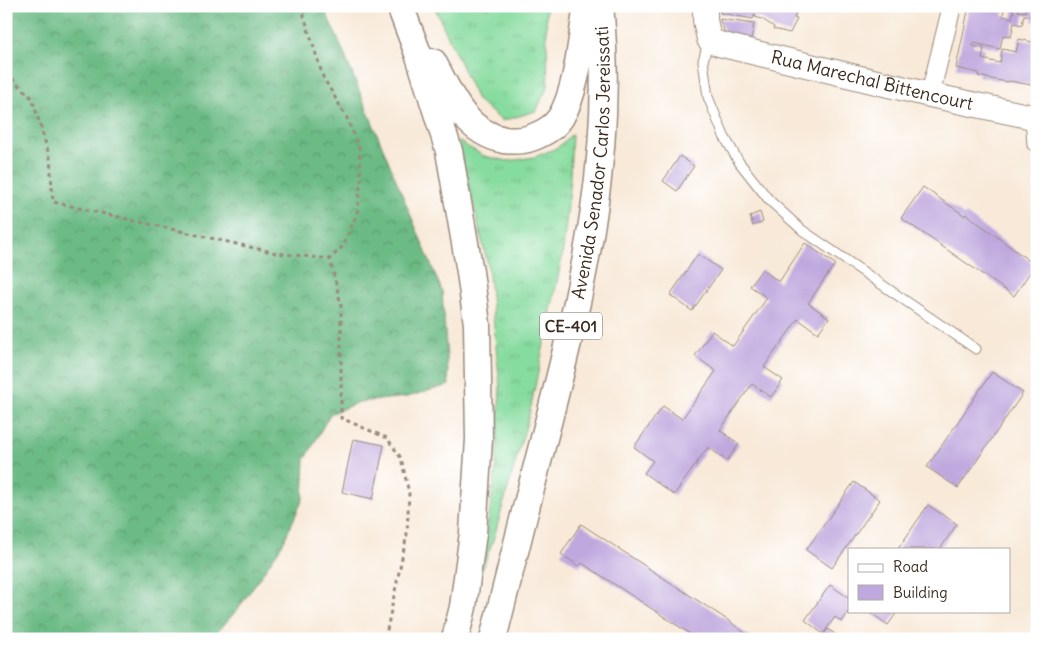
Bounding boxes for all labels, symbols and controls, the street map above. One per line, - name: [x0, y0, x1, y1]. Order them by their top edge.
- street label: Avenida Senador Carlos Jereissati: [566, 25, 615, 301]
- street label: Rua Marechal Bittencourt: [769, 45, 975, 115]
- road number: CE-401: [540, 312, 602, 340]
- legend: [848, 548, 1010, 612]
- text: Road: [893, 557, 928, 576]
- text: Building: [893, 583, 948, 602]

